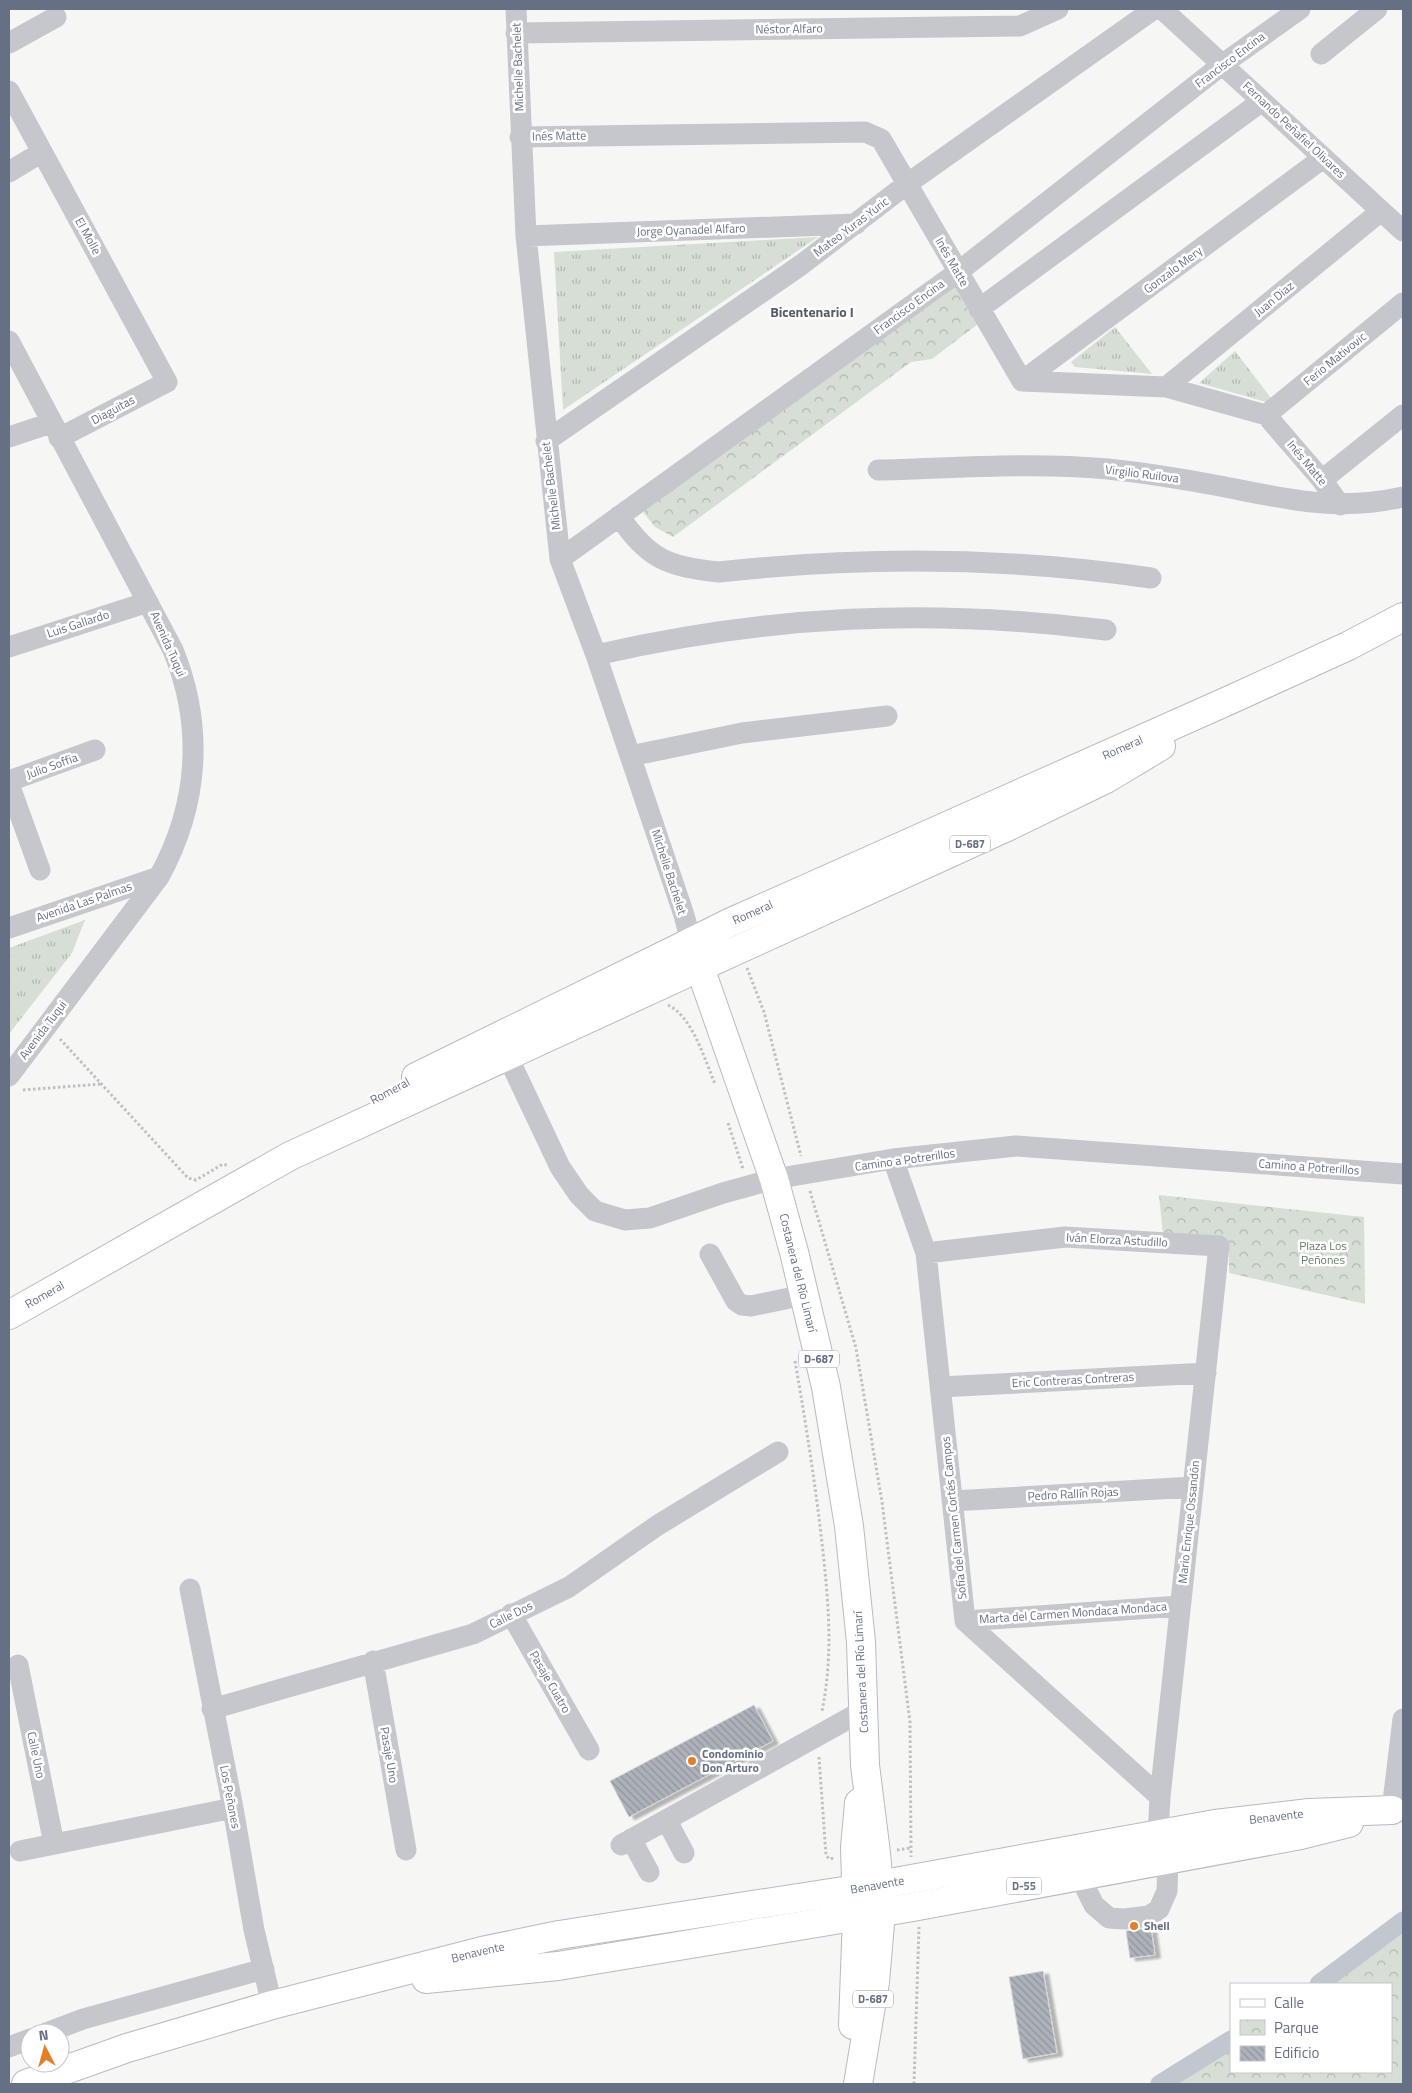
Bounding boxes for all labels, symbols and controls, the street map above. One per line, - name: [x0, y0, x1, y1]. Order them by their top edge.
- street label: Néstor Alfaro: [755, 18, 823, 39]
- street label: Michelle Bachelet: [506, 22, 529, 112]
- street label: Francisco Encina: [1191, 27, 1269, 92]
- street label: Fernando Peñafiel Olivares: [1239, 77, 1350, 183]
- street label: Inés Matte: [532, 126, 586, 145]
- street label: Mateo Yuras Yuric: [809, 192, 892, 261]
- street label: El Molle: [70, 214, 106, 258]
- street label: Jorge Oyanadel Alfaro: [636, 218, 746, 241]
- street label: Inés Matte: [931, 234, 974, 290]
- street label: Gonzalo Mery: [1139, 241, 1206, 298]
- street label: Francisco Encina: [869, 274, 948, 339]
- street label: Juan Diaz: [1250, 277, 1298, 321]
- district label: Bicentenario I: [770, 301, 854, 322]
- street label: Ferio Mativovic: [1299, 327, 1370, 390]
- street label: Diaguitas: [87, 390, 138, 429]
- street label: Inés Matte: [1283, 436, 1332, 490]
- street label: Michelle Bachelet: [536, 440, 565, 531]
- street label: Virgilio Ruilova: [1104, 460, 1180, 487]
- street label: Luis Gallardo: [44, 605, 111, 643]
- street label: Avenida Tuqui: [146, 608, 191, 679]
- street label: Romeral: [1099, 730, 1146, 765]
- street label: Julio Soffia: [23, 747, 80, 784]
- street label: Michelle Bachelet: [647, 827, 692, 918]
- road number: D-687: [950, 836, 990, 852]
- street label: Avenida Las Palmas: [33, 876, 135, 927]
- street label: Romeral: [729, 895, 776, 929]
- street label: Avenida Tuqui: [14, 996, 71, 1063]
- street label: Romeral: [366, 1072, 413, 1109]
- street label: Camino a Potrerillos: [854, 1143, 957, 1176]
- street label: Camino a Potrerillos: [1258, 1153, 1361, 1180]
- street label: Costanera del Río Limarí: [775, 1211, 823, 1336]
- street label: Iván Elorza Astudillo: [1066, 1227, 1168, 1252]
- park label: Plaza Los Peñones: [1299, 1236, 1347, 1269]
- street label: Romeral: [21, 1276, 68, 1313]
- road number: D-687: [799, 1350, 839, 1368]
- street label: Eric Contreras Contreras: [1011, 1367, 1135, 1392]
- street label: Sofía del Carmen Cortés Campos: [935, 1435, 972, 1601]
- street label: Mario Enrique Ossandón: [1173, 1459, 1204, 1584]
- street label: Pedro Rallín Rojas: [1027, 1482, 1119, 1505]
- street label: Calle Dos: [486, 1596, 536, 1633]
- street label: Marta del Carmen Mondaca Mondaca: [978, 1596, 1168, 1629]
- street label: Costanera del Río Limarí: [848, 1609, 873, 1733]
- street label: Pasaje Cuatro: [525, 1647, 576, 1717]
- street label: Pasaje Uno: [375, 1725, 404, 1784]
- street label: Calle Uno: [22, 1730, 51, 1780]
- place label: Condominio Don Arturo: [702, 1744, 764, 1777]
- marker: Condominio Don Arturo: [686, 1755, 698, 1767]
- street label: Los Peñones: [215, 1764, 246, 1831]
- street label: Benavente: [1248, 1804, 1304, 1829]
- street label: Benavente: [849, 1870, 905, 1899]
- road number: D-55: [1006, 1878, 1042, 1894]
- place label: Shell: [1144, 1916, 1170, 1935]
- marker: Shell: [1128, 1920, 1140, 1932]
- street label: Benavente: [449, 1937, 506, 1968]
- legend: [1230, 1983, 1392, 2073]
- road number: D-687: [853, 1990, 893, 2008]
- text: Calle: [1274, 1991, 1304, 2014]
- text: Parque: [1274, 2016, 1319, 2039]
- north arrow: [20, 2023, 70, 2073]
- text: N: [38, 2024, 50, 2046]
- text: Edificio: [1274, 2041, 1319, 2064]

